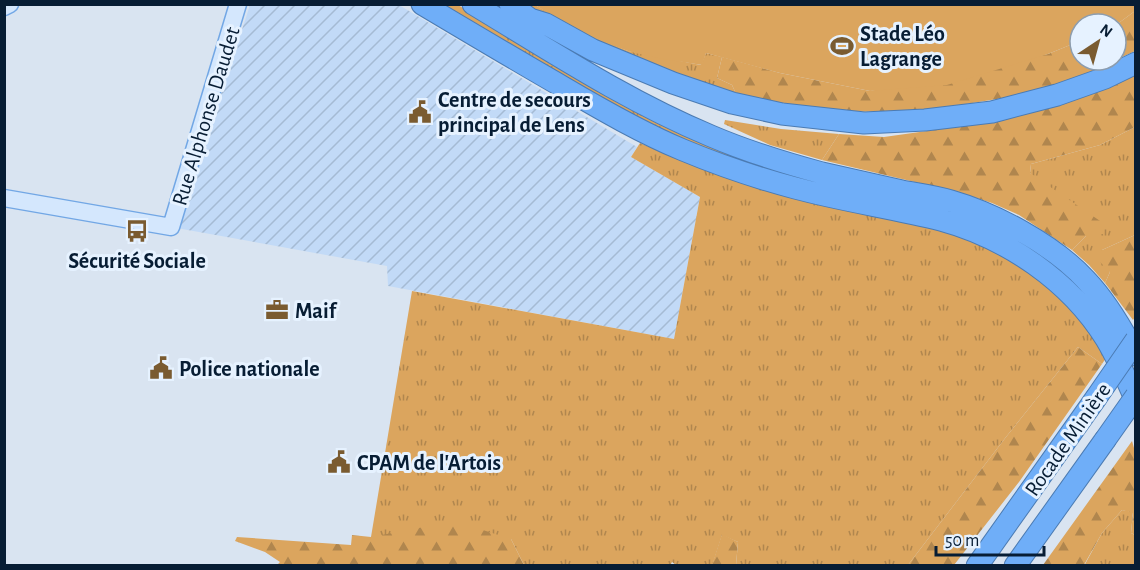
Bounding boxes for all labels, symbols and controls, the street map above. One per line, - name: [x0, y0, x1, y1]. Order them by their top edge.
- north arrow: [1068, 12, 1128, 72]
- text: N: [1097, 21, 1115, 40]
- place label: Stade Léo Lagrange: [860, 23, 945, 70]
- street label: Rue Alphonse Daudet: [168, 24, 244, 208]
- sports icon: Stade Léo Lagrange: [829, 33, 855, 59]
- place label: Centre de secours principal de Lens: [438, 89, 591, 136]
- public building icon: Centre de secours principal de Lens: [407, 99, 433, 125]
- bus stop icon: Sécurité Sociale: [124, 218, 150, 244]
- place label: Sécurité Sociale: [68, 250, 206, 272]
- office icon: Maif: [264, 297, 290, 323]
- place label: Maif: [295, 300, 338, 322]
- public building icon: Police nationale: [148, 355, 174, 381]
- place label: Police nationale: [179, 358, 320, 380]
- street label: Rocade Minière: [1021, 379, 1115, 500]
- public building icon: CPAM de l'Artois: [326, 449, 352, 475]
- place label: CPAM de l'Artois: [357, 452, 501, 474]
- scale bar: [936, 519, 1044, 557]
- text: 50 m: [945, 532, 979, 550]

